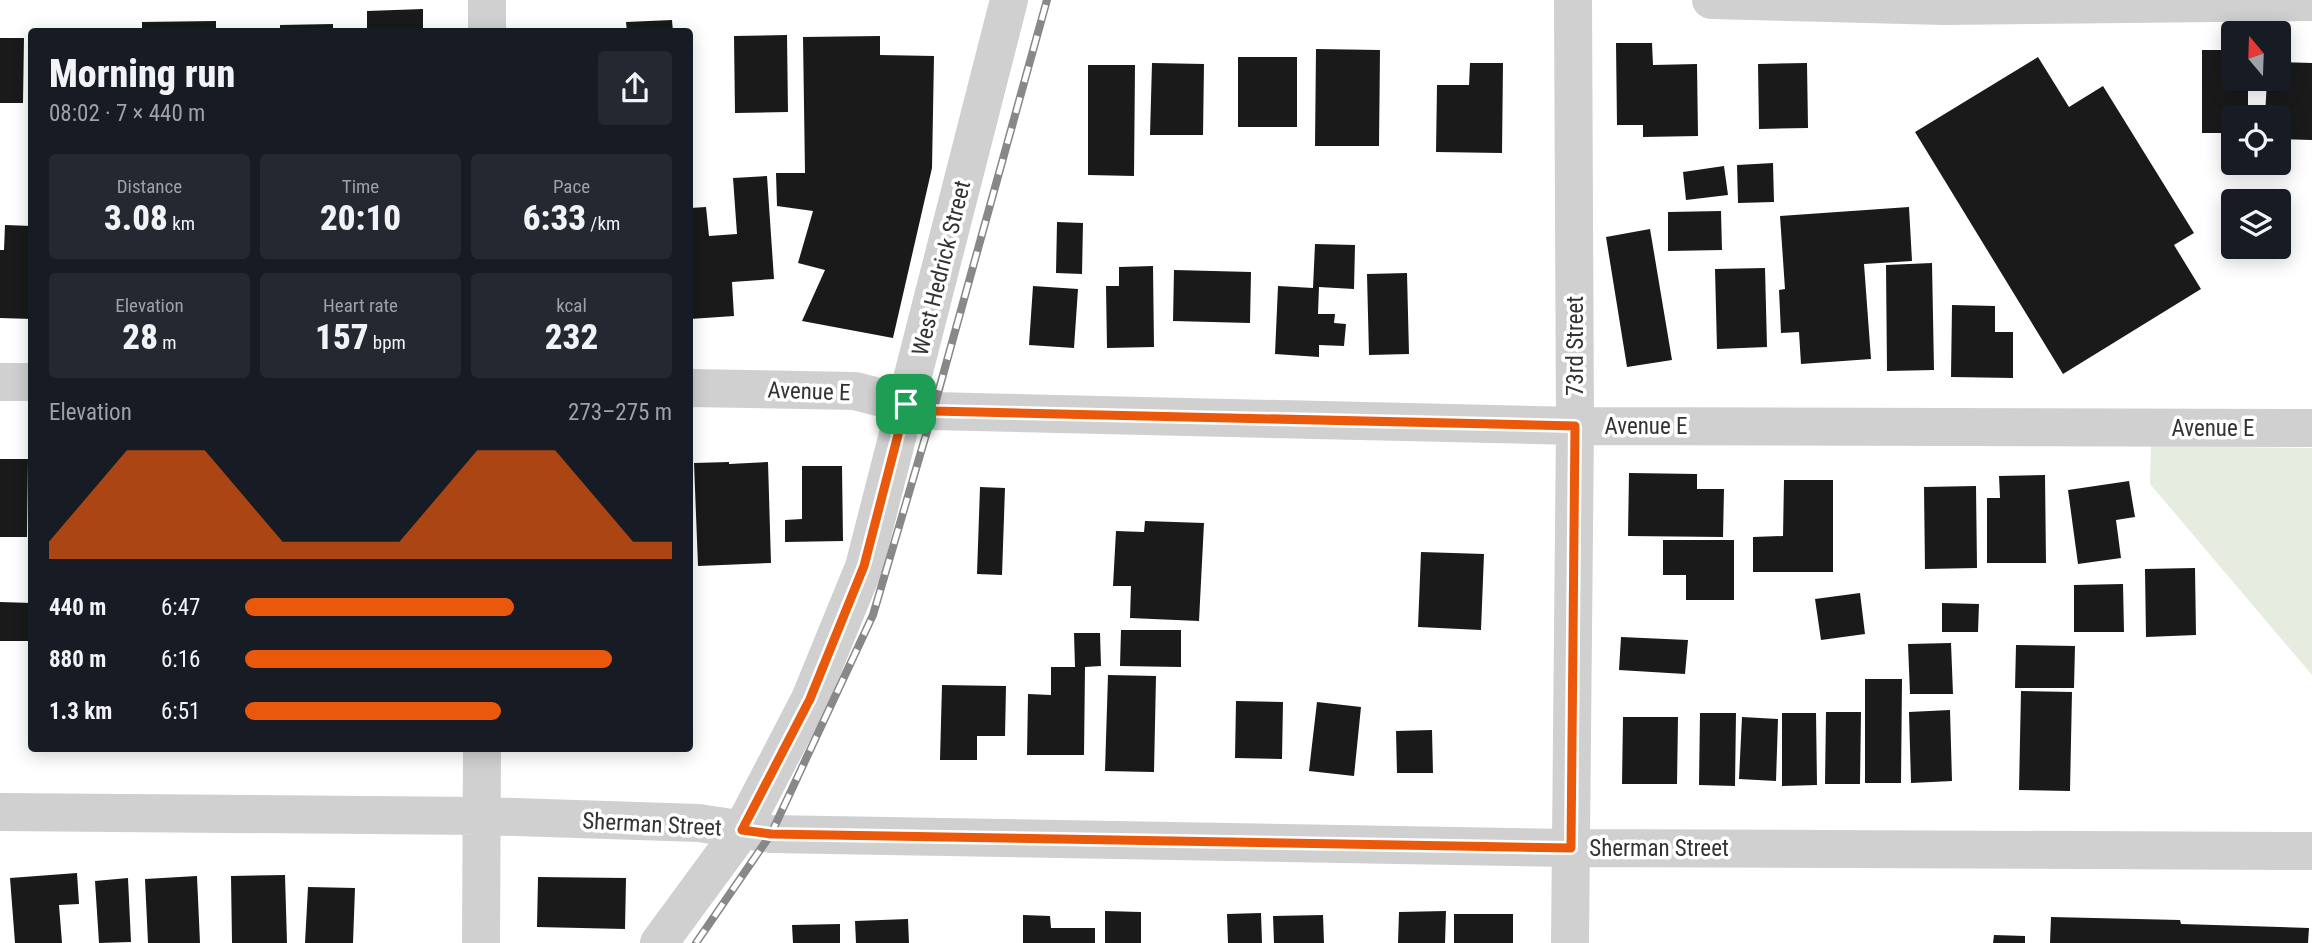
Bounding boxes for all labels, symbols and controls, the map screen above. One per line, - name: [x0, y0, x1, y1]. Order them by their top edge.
- north arrow: [2221, 21, 2291, 91]
- map controls: [2221, 21, 2291, 259]
- button: share: [598, 51, 672, 125]
- text: Morning run: [49, 52, 235, 96]
- text: 08:02 · 7 × 440 m: [49, 100, 205, 127]
- button: locate: [2221, 105, 2291, 175]
- text: Distance: [117, 175, 182, 198]
- text: Time: [342, 175, 379, 198]
- text: Pace: [553, 175, 590, 198]
- street label: West Hedrick Street: [907, 178, 976, 358]
- button: layers: [2221, 189, 2291, 259]
- text: 3.08: [104, 198, 168, 239]
- text: 20:10: [320, 198, 401, 239]
- text: 6:33: [523, 198, 586, 239]
- text: km: [168, 212, 195, 235]
- text: /km: [586, 212, 620, 235]
- text: Elevation: [115, 294, 184, 317]
- text: Heart rate: [323, 294, 398, 317]
- text: kcal: [556, 294, 587, 317]
- street label: 73rd Street: [1562, 296, 1589, 396]
- text: 28: [122, 317, 158, 358]
- text: 157: [315, 317, 368, 358]
- text: 232: [545, 317, 598, 358]
- text: m: [158, 331, 177, 354]
- text: bpm: [368, 331, 406, 354]
- pin: [876, 374, 936, 434]
- street label: Avenue E: [767, 377, 851, 406]
- icon: arrive: [887, 385, 925, 423]
- text: Elevation: [49, 399, 132, 426]
- text: 273–275 m: [568, 399, 672, 426]
- street label: Avenue E: [1605, 413, 1687, 440]
- street label: Avenue E: [2172, 415, 2254, 442]
- text: 440 m: [49, 594, 106, 621]
- text: 6:47: [161, 594, 200, 621]
- text: 880 m: [49, 646, 106, 673]
- text: 6:16: [161, 646, 200, 673]
- text: 1.3 km: [49, 698, 112, 725]
- text: 6:51: [161, 698, 200, 725]
- street label: Sherman Street: [582, 807, 722, 842]
- street label: Sherman Street: [1589, 835, 1729, 862]

